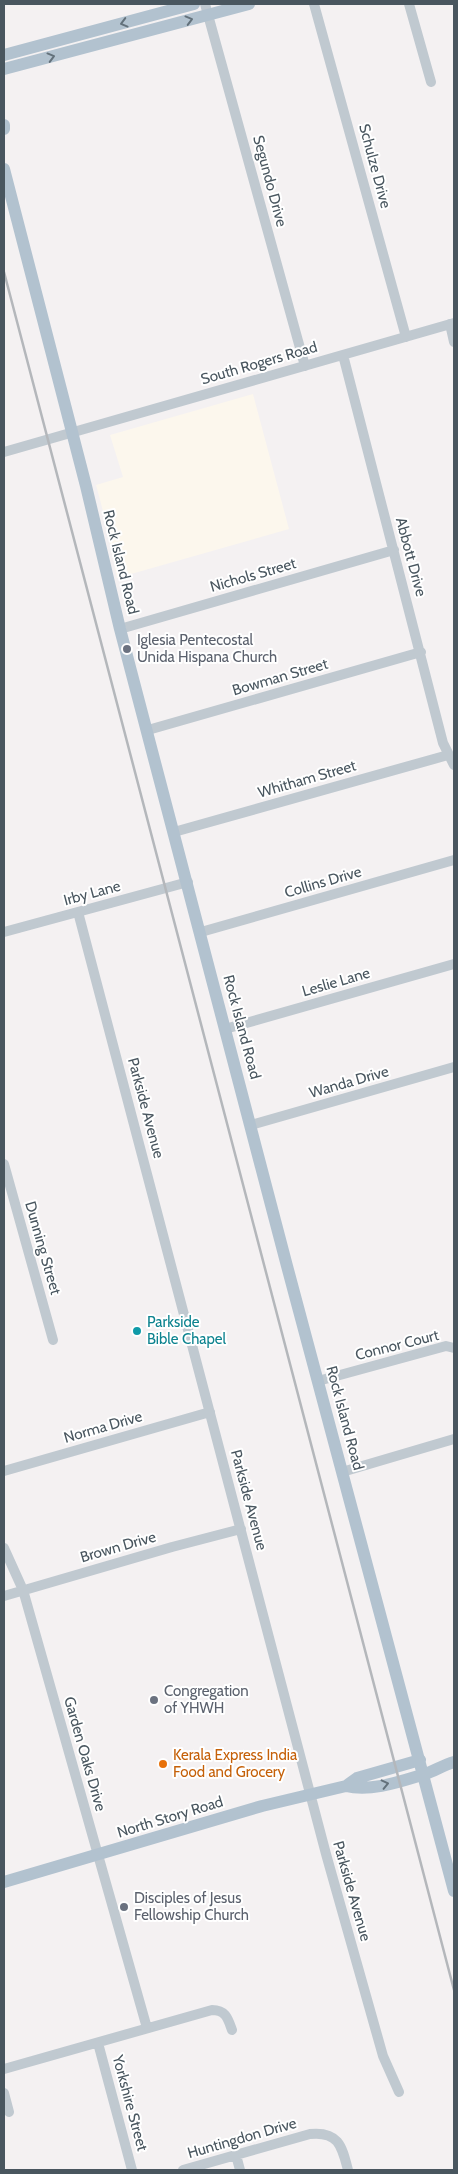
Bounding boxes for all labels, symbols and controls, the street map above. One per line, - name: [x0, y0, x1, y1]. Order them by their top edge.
- one-way arrow: [184, 15, 193, 26]
- one-way arrow: [121, 17, 129, 27]
- one-way arrow: [47, 52, 55, 63]
- street label: Schulze Drive: [355, 122, 395, 211]
- street label: Segundo Drive: [249, 133, 291, 229]
- street label: South Rogers Road: [199, 338, 319, 388]
- street label: Rock Island Road: [99, 508, 143, 616]
- street label: Abbott Drive: [392, 515, 430, 599]
- street label: Nichols Street: [208, 554, 298, 596]
- place label: Iglesia Pentecostal Unida Hispana Church: [137, 631, 277, 666]
- marker: Iglesia Pentecostal Unida Hispana Church: [121, 643, 133, 655]
- street label: Bowman Street: [230, 655, 330, 699]
- street label: Whitham Street: [256, 756, 358, 802]
- street label: Collins Drive: [282, 862, 364, 902]
- street label: Irby Lane: [62, 877, 123, 909]
- street label: Leslie Lane: [300, 964, 372, 1000]
- street label: Rock Island Road: [219, 973, 265, 1081]
- street label: Parkside Avenue: [124, 1056, 168, 1161]
- street label: Wanda Drive: [307, 1062, 391, 1102]
- street label: Dunning Street: [21, 1199, 65, 1297]
- place label: Parkside Bible Chapel: [147, 1313, 226, 1348]
- marker: Parkside Bible Chapel: [131, 1325, 143, 1337]
- street label: Connor Court: [353, 1326, 441, 1364]
- street label: Rock Island Road: [322, 1364, 368, 1472]
- street label: Norma Drive: [62, 1407, 145, 1447]
- street label: Parkside Avenue: [227, 1448, 271, 1553]
- street label: Brown Drive: [78, 1528, 158, 1566]
- place label: Congregation of YHWH: [164, 1682, 249, 1717]
- marker: Congregation of YHWH: [148, 1694, 160, 1706]
- street label: Garden Oaks Drive: [60, 1695, 110, 1814]
- place label: Kerala Express India Food and Grocery: [173, 1746, 298, 1781]
- marker: Kerala Express India Food and Grocery: [157, 1758, 169, 1770]
- one-way arrow: [381, 1779, 390, 1790]
- street label: North Story Road: [115, 1792, 225, 1842]
- street label: Parkside Avenue: [329, 1839, 375, 1943]
- place label: Disciples of Jesus Fellowship Church: [134, 1889, 249, 1924]
- marker: Disciples of Jesus Fellowship Church: [118, 1901, 130, 1913]
- street label: Yorkshire Street: [108, 2052, 151, 2153]
- street label: Huntingdon Drive: [185, 2114, 299, 2162]

